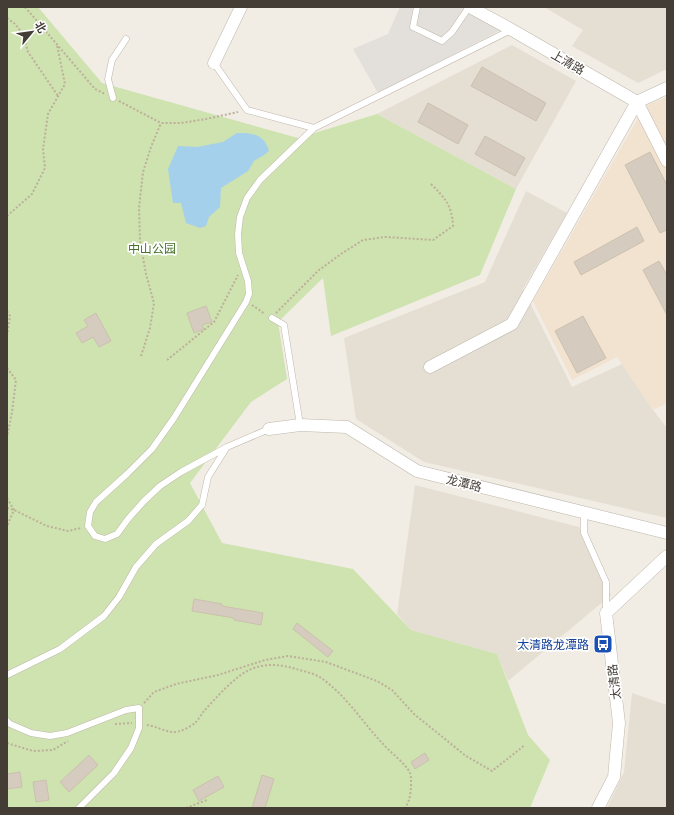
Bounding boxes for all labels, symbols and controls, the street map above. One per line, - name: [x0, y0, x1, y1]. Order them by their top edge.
- north arrow: [12, 12, 52, 52]
- text: 北: [32, 19, 50, 35]
- street label: 上清路: [549, 47, 587, 77]
- park label: 中山公园: [128, 241, 176, 256]
- street label: 龙潭路: [445, 471, 483, 495]
- bus stop icon: 太清路龙潭路: [592, 633, 614, 655]
- place label: 太清路龙潭路: [517, 637, 589, 652]
- street label: 太清路: [604, 663, 624, 701]

